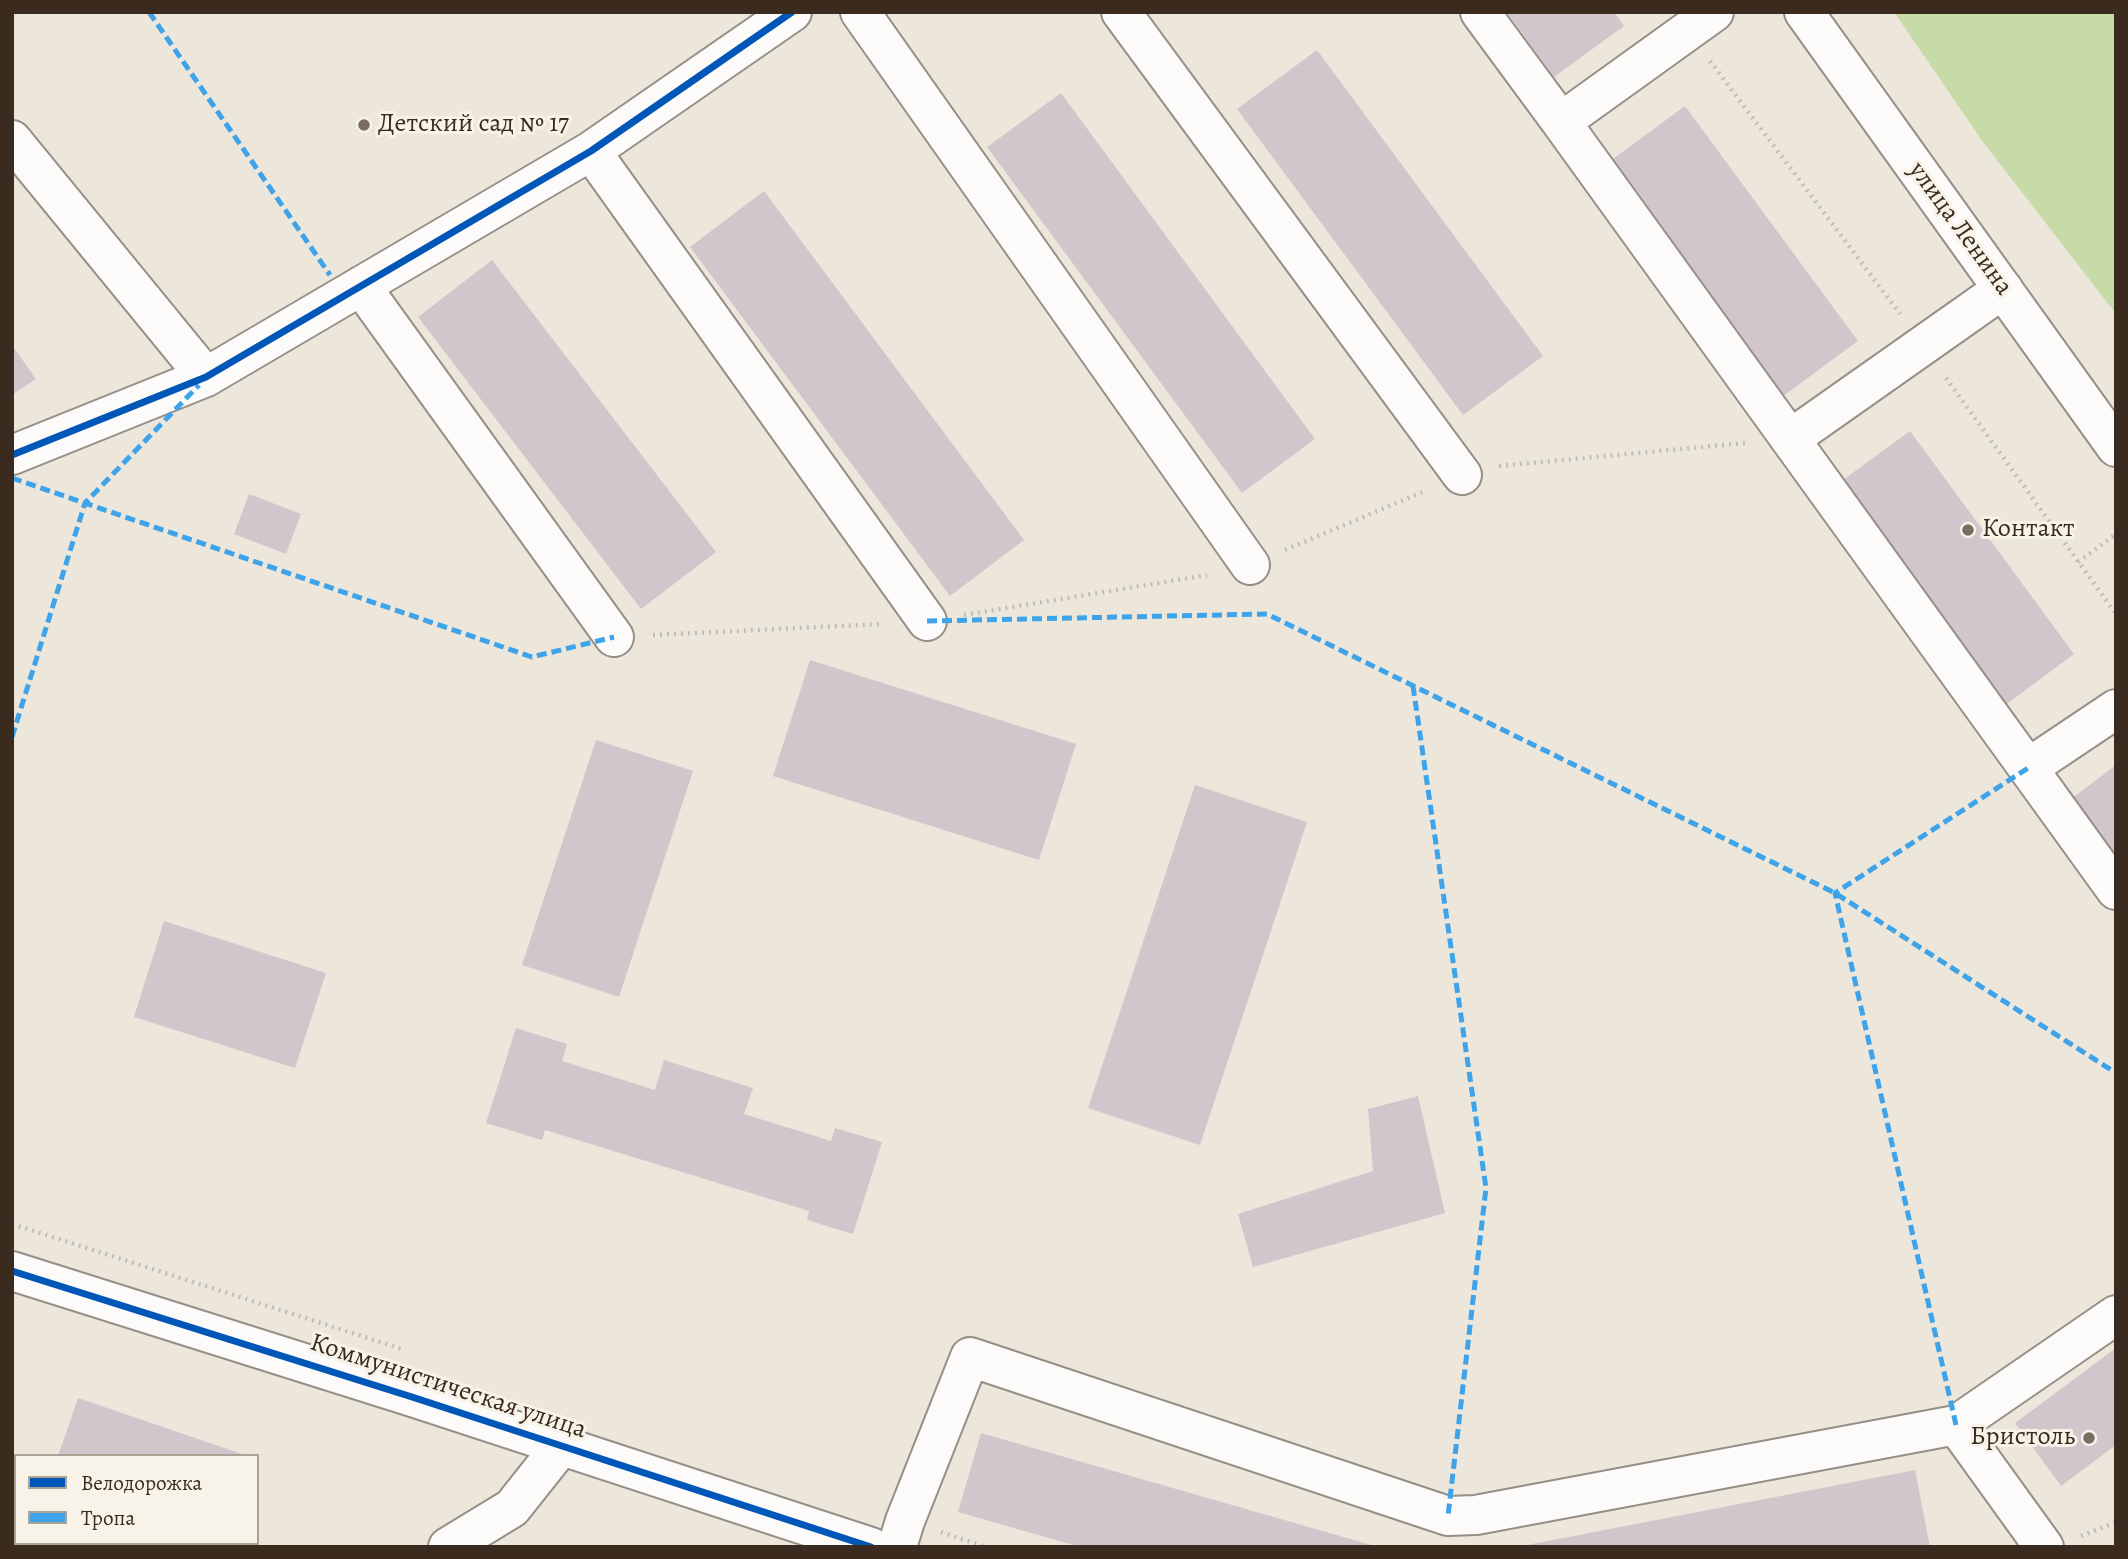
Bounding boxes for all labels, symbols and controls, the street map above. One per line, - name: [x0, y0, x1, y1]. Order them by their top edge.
- place label: Детский сад № 17: [378, 109, 569, 141]
- marker: Детский сад № 17: [356, 117, 372, 133]
- street label: улица Ленина: [1901, 156, 2019, 302]
- place label: Контакт: [1982, 514, 2075, 546]
- marker: Контакт: [1960, 522, 1976, 538]
- street label: Коммунистическая улица: [306, 1328, 590, 1446]
- place label: Бристоль: [1970, 1422, 2075, 1454]
- marker: Бристоль: [2081, 1430, 2097, 1446]
- legend: [14, 1454, 259, 1545]
- text: Велодорожка: [81, 1469, 202, 1497]
- text: Тропа: [81, 1504, 135, 1532]

